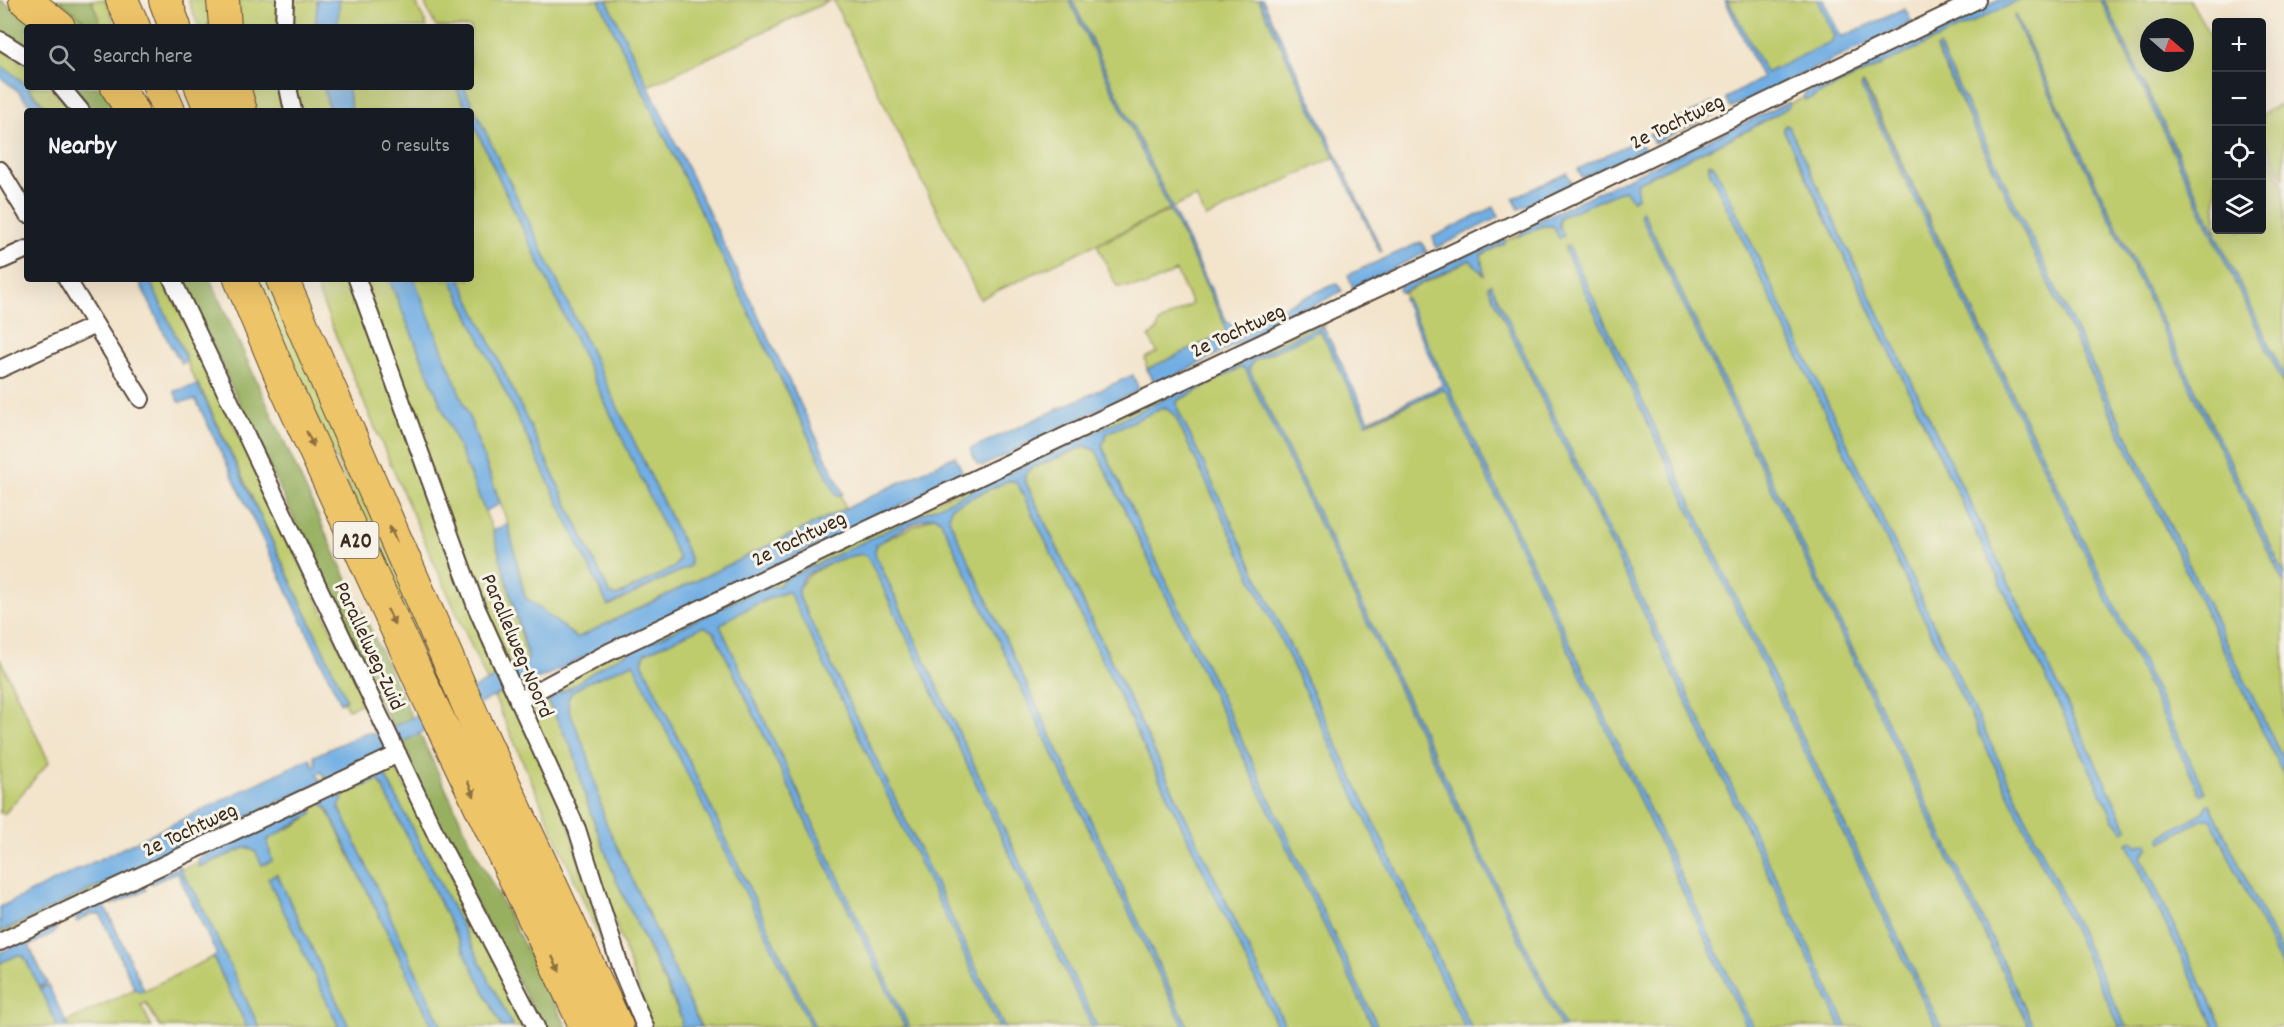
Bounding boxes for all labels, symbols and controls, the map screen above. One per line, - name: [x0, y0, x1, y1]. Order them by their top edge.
- north arrow: [2140, 18, 2194, 72]
- map controls: [2212, 18, 2266, 234]
- button: +: [2212, 18, 2266, 72]
- search box: [24, 24, 474, 90]
- icon: search: [45, 41, 78, 74]
- text: Search here: [93, 42, 192, 73]
- button: −: [2212, 72, 2266, 126]
- street label: 2e Tochtweg: [1625, 87, 1730, 159]
- button: locate: [2212, 126, 2266, 180]
- text: Nearby: [48, 129, 116, 166]
- text: 0 results: [381, 133, 450, 161]
- button: layers: [2212, 180, 2266, 234]
- street label: 2e Tochtweg: [1186, 297, 1291, 368]
- one-way arrow: [305, 431, 314, 448]
- street label: 2e Tochtweg: [747, 504, 852, 576]
- road number: A20: [334, 522, 378, 558]
- one-way arrow: [388, 526, 397, 543]
- street label: Parallelweg-Noord: [471, 569, 560, 723]
- street label: Parallelweg-Zuid: [324, 577, 411, 716]
- one-way arrow: [386, 608, 396, 626]
- one-way arrow: [467, 780, 476, 797]
- street label: 2e Tochtweg: [138, 796, 243, 867]
- one-way arrow: [552, 956, 561, 973]

